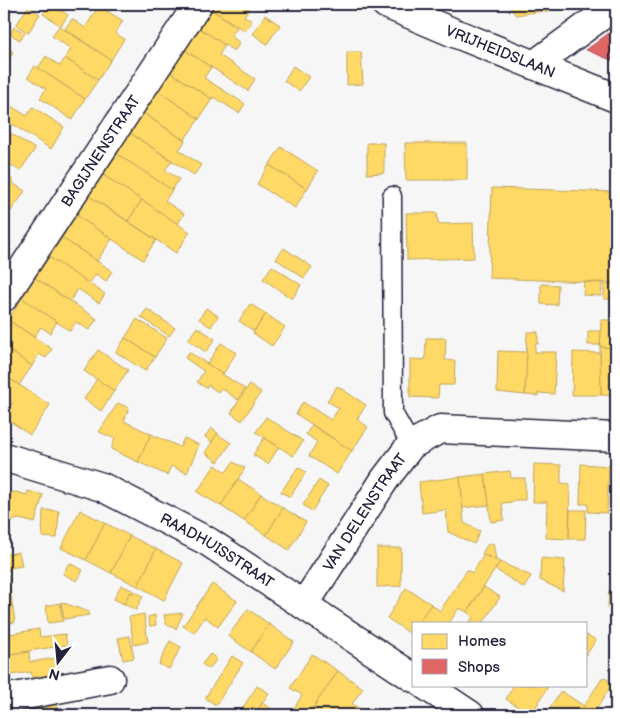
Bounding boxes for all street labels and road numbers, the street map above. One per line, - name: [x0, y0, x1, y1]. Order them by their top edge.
- street label: VRIJHEIDSLAAN: [443, 21, 558, 83]
- street label: BAGIJNENSTRAAT: [57, 92, 145, 211]
- street label: VAN DELENSTRAAT: [319, 450, 411, 575]
- street label: RAADHUISSTRAAT: [157, 509, 277, 593]

